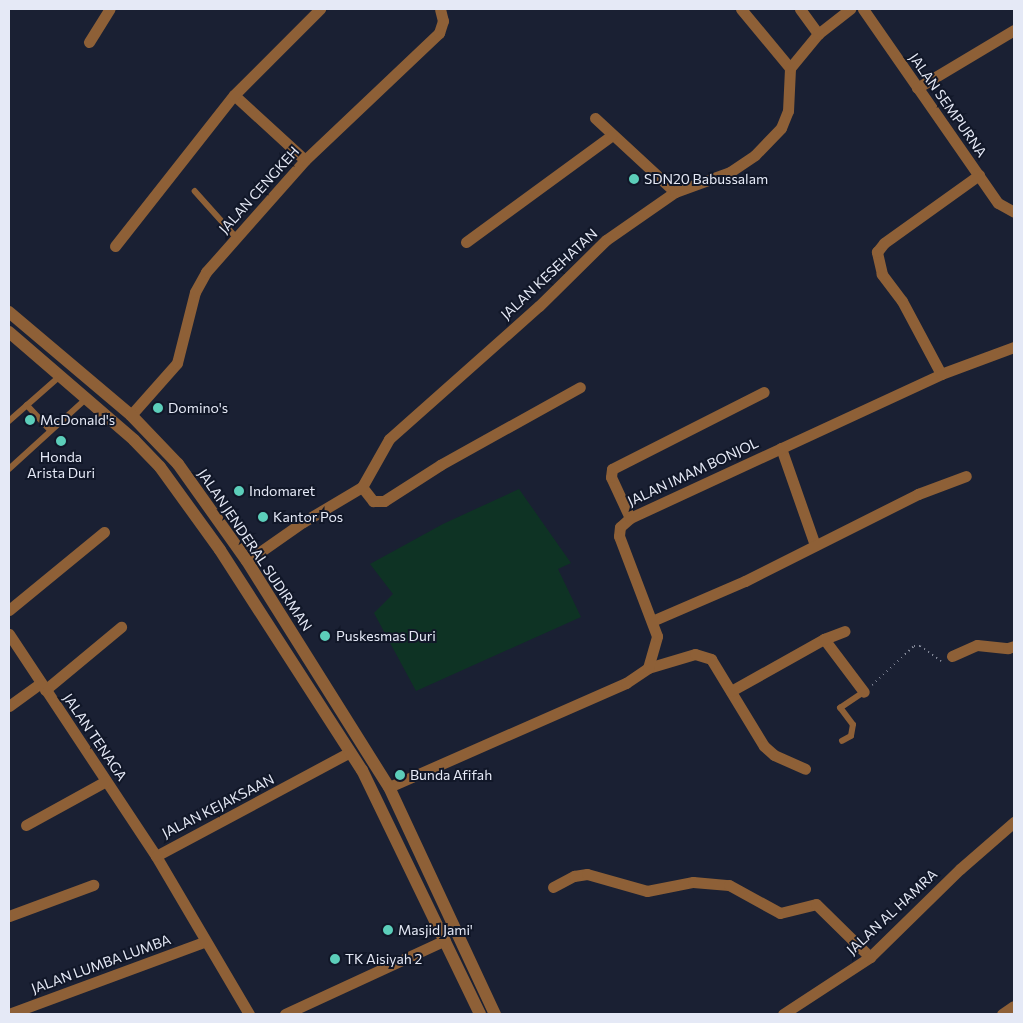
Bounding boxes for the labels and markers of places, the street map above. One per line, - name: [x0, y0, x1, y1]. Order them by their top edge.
- place label: SDN20 Babussalam: [644, 171, 768, 187]
- marker: SDN20 Babussalam: [628, 173, 640, 185]
- place label: Domino's: [168, 400, 228, 416]
- marker: Domino's: [152, 402, 164, 414]
- place label: McDonald's: [40, 412, 115, 428]
- marker: McDonald's: [24, 414, 36, 426]
- marker: Honda Arista Duri: [55, 435, 67, 447]
- place label: Honda Arista Duri: [27, 449, 95, 482]
- place label: Indomaret: [249, 483, 315, 499]
- marker: Indomaret: [233, 485, 245, 497]
- place label: Kantor Pos: [273, 509, 343, 525]
- marker: Kantor Pos: [257, 511, 269, 523]
- place label: Puskesmas Duri: [336, 628, 436, 644]
- marker: Puskesmas Duri: [318, 629, 332, 643]
- place label: Bunda Afifah: [410, 767, 492, 783]
- marker: Bunda Afifah: [394, 769, 406, 781]
- place label: Masjid Jami': [398, 922, 473, 938]
- marker: Masjid Jami': [382, 924, 394, 936]
- place label: TK Aisiyah 2: [345, 951, 422, 967]
- marker: TK Aisiyah 2: [329, 953, 341, 965]

